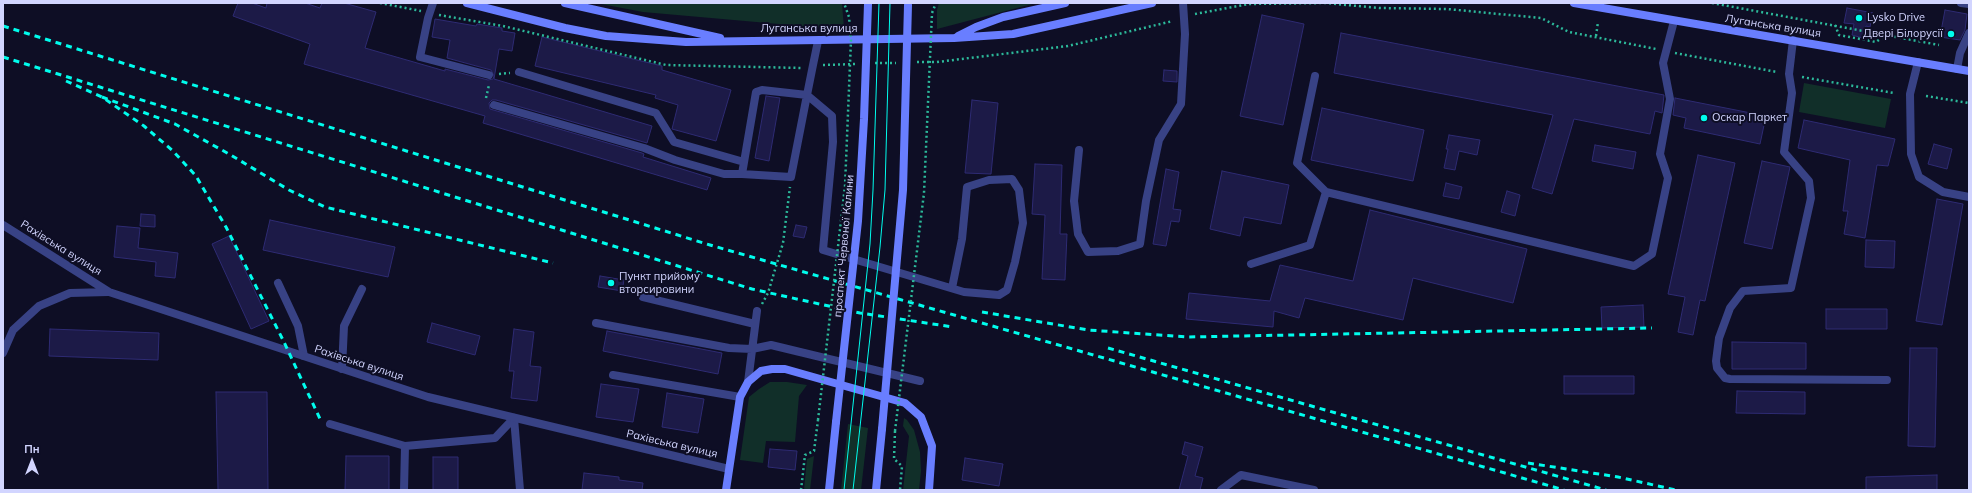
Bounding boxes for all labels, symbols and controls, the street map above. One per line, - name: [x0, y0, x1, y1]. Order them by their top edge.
- place label: Lysko Drive: [1867, 11, 1925, 25]
- street label: Луганська вулиця: [1724, 12, 1822, 40]
- marker: Lysko Drive: [1854, 13, 1864, 23]
- street label: Луганська вулиця: [760, 22, 858, 36]
- place label: Двері Білорусії: [1863, 27, 1943, 41]
- marker: Двері Білорусії: [1946, 29, 1956, 39]
- place label: Оскар Паркет: [1712, 111, 1787, 125]
- marker: Оскар Паркет: [1699, 113, 1709, 123]
- street label: проспект Червоної Калини: [831, 174, 857, 318]
- street label: Рахівська вулиця: [18, 218, 104, 278]
- place label: Пункт прийому вторсировини: [619, 270, 700, 296]
- marker: Пункт прийому вторсировини: [606, 278, 616, 288]
- street label: Рахівська вулиця: [313, 342, 405, 384]
- street label: Рахівська вулиця: [625, 427, 719, 461]
- north arrow: [12, 441, 52, 481]
- text: Пн: [24, 442, 40, 456]

